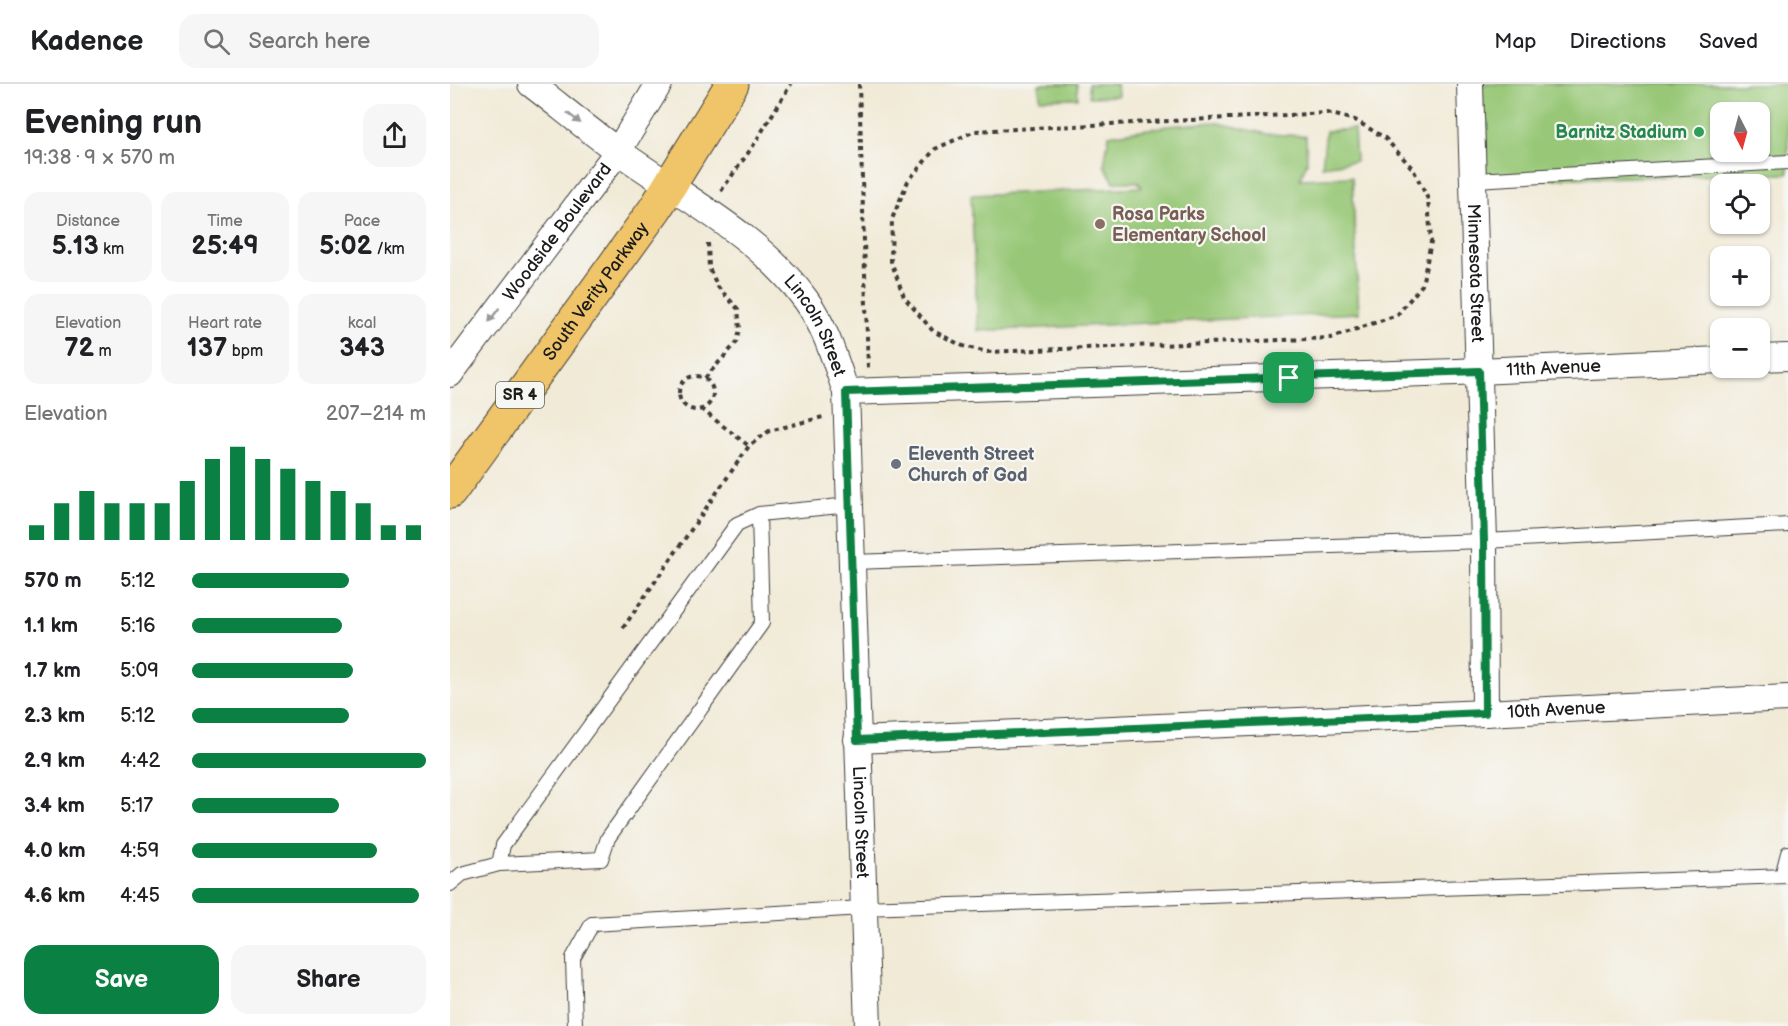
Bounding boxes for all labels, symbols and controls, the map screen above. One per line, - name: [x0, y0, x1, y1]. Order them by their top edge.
- search box: [179, 14, 599, 68]
- text: Kadence: [30, 25, 143, 58]
- icon: search: [200, 25, 233, 58]
- text: Search here: [248, 28, 370, 55]
- text: Map: [1494, 29, 1537, 54]
- text: Directions: [1570, 29, 1666, 54]
- text: Saved: [1699, 29, 1758, 54]
- north arrow: [1710, 102, 1770, 162]
- map controls: [1710, 102, 1770, 378]
- text: Evening run: [24, 103, 202, 143]
- button: share: [363, 104, 426, 167]
- one-way arrow: [567, 111, 582, 123]
- place label: Barnitz Stadium: [1555, 122, 1687, 143]
- marker: Barnitz Stadium: [1692, 125, 1706, 139]
- text: 19:38 · 9 × 570 m: [24, 146, 175, 170]
- street label: Woodside Boulevard: [498, 159, 616, 305]
- button: locate: [1710, 174, 1770, 234]
- street label: Minnesota Street: [1463, 203, 1488, 343]
- place label: Rosa Parks Elementary School: [1112, 204, 1266, 246]
- text: Distance: [56, 212, 120, 231]
- text: Time: [207, 212, 243, 231]
- text: Pace: [344, 212, 380, 231]
- street label: South Verity Parkway: [538, 217, 653, 364]
- marker: Rosa Parks Elementary School: [1093, 217, 1107, 231]
- text: 5.13: [52, 231, 99, 262]
- text: 25:49: [191, 231, 259, 262]
- text: 5:02: [319, 231, 372, 262]
- text: km: [99, 240, 124, 259]
- text: /km: [372, 240, 405, 259]
- button: +: [1710, 246, 1770, 306]
- street label: Lincoln Street: [780, 270, 851, 379]
- one-way arrow: [489, 308, 501, 323]
- text: Elevation: [55, 314, 121, 333]
- text: Heart rate: [188, 314, 262, 333]
- text: kcal: [348, 314, 376, 333]
- button: −: [1710, 318, 1770, 378]
- text: 72: [64, 333, 94, 364]
- text: 137: [187, 333, 227, 364]
- text: 343: [339, 333, 385, 364]
- text: m: [94, 342, 112, 361]
- text: bpm: [227, 342, 263, 361]
- pin: [1263, 352, 1314, 403]
- street label: 11th Avenue: [1506, 355, 1602, 380]
- icon: arrive: [1272, 361, 1305, 394]
- road number: SR 4: [496, 382, 544, 408]
- text: Elevation: [24, 402, 107, 426]
- text: 207–214 m: [326, 402, 426, 426]
- place label: Eleventh Street Church of God: [908, 444, 1034, 486]
- marker: Eleventh Street Church of God: [889, 457, 903, 471]
- text: 570 m: [24, 569, 82, 593]
- text: 5:12: [120, 569, 155, 593]
- text: 1.1 km: [24, 614, 78, 638]
- text: 5:16: [120, 614, 155, 638]
- text: 1.7 km: [24, 659, 81, 683]
- text: 5:09: [120, 659, 159, 683]
- street label: 10th Avenue: [1507, 697, 1606, 722]
- text: 2.3 km: [24, 704, 85, 728]
- text: 5:12: [120, 704, 155, 728]
- text: 2.9 km: [24, 749, 85, 773]
- text: 4:42: [120, 749, 160, 773]
- street label: Lincoln Street: [848, 765, 873, 879]
- text: 3.4 km: [24, 794, 85, 818]
- text: 5:17: [120, 794, 153, 818]
- text: 4.0 km: [24, 839, 86, 863]
- text: 4:59: [120, 839, 159, 863]
- text: 4.6 km: [24, 884, 85, 908]
- text: 4:45: [120, 884, 160, 908]
- button: Save: [24, 945, 219, 1014]
- button: Share: [231, 945, 426, 1014]

